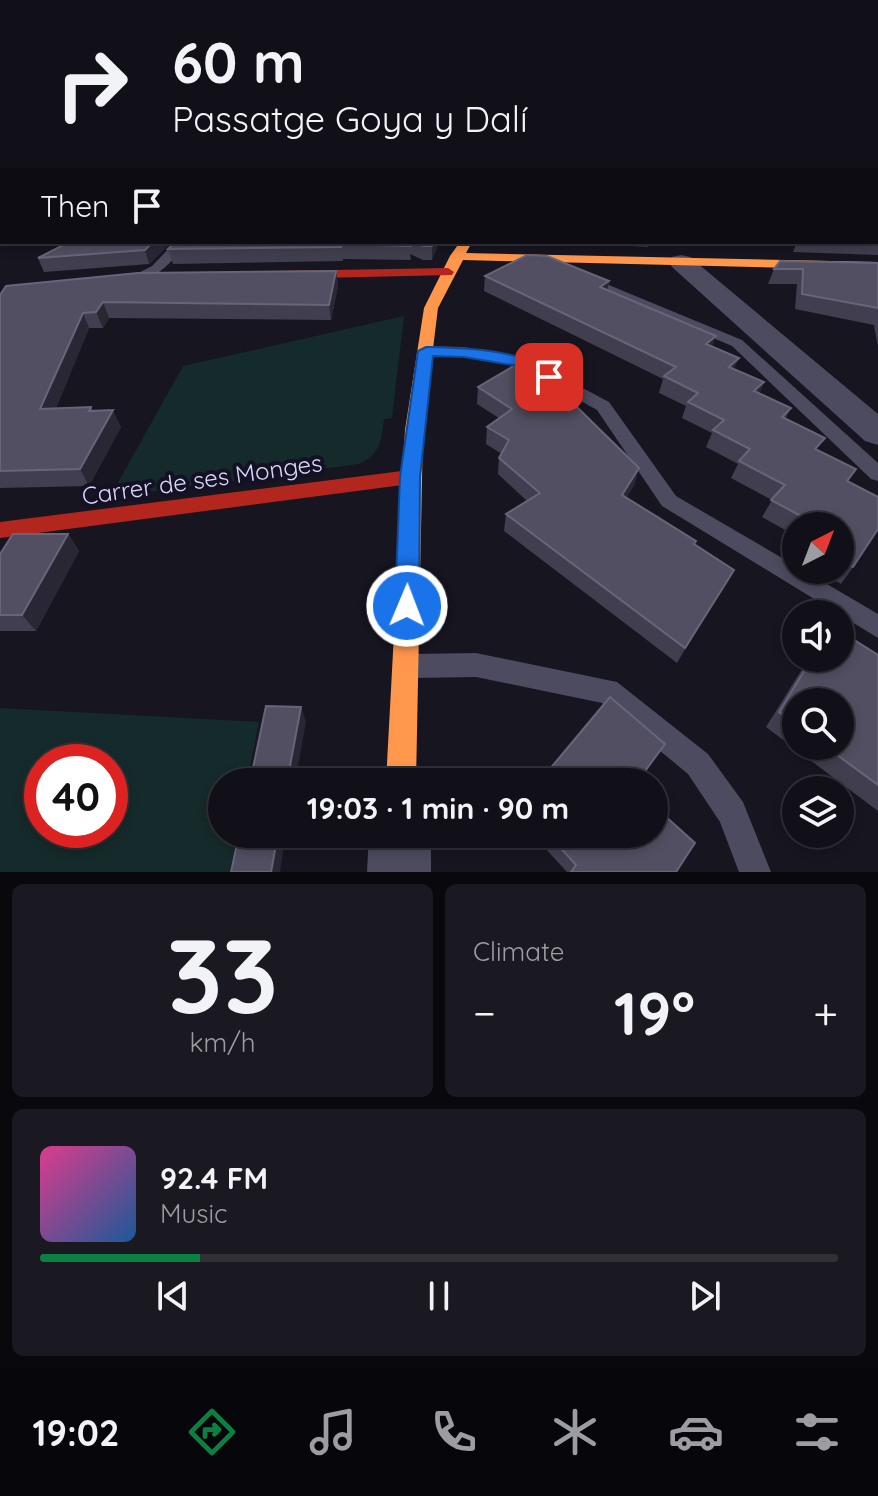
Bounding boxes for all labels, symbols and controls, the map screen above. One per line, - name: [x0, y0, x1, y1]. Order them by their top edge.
- text: 60 m: [172, 27, 305, 97]
- icon: right: [40, 32, 144, 136]
- text: Passatge Goya y Dalí: [172, 96, 528, 141]
- icon: arrive: [125, 184, 169, 228]
- text: Then: [40, 187, 109, 225]
- pin: [515, 343, 583, 411]
- icon: arrive: [527, 355, 571, 399]
- street label: Carrer de ses Monges: [80, 447, 324, 511]
- north arrow: [782, 512, 854, 584]
- map controls: [782, 512, 854, 848]
- position arrow: [365, 564, 449, 648]
- button: sound: [782, 600, 854, 672]
- button: search: [782, 688, 854, 760]
- speed limit sign: 40: [24, 744, 128, 848]
- button: layers: [782, 776, 854, 848]
- text: 19:03 · 1 min · 90 m: [307, 789, 569, 827]
- text: 33: [167, 909, 278, 1039]
- text: Climate: [473, 935, 564, 968]
- text: 19°: [614, 975, 695, 1050]
- text: −: [473, 985, 496, 1040]
- text: +: [813, 985, 838, 1040]
- text: km/h: [190, 1026, 255, 1059]
- text: 92.4 FM: [160, 1159, 268, 1197]
- text: Music: [160, 1197, 228, 1230]
- icon: previous: [151, 1274, 195, 1318]
- icon: pause: [417, 1274, 461, 1318]
- icon: next: [683, 1274, 727, 1318]
- icon: directions: [184, 1404, 240, 1460]
- icon: music: [305, 1404, 361, 1460]
- icon: phone: [426, 1404, 482, 1460]
- icon: climate: [547, 1404, 603, 1460]
- icon: car: [668, 1404, 724, 1460]
- icon: filters: [789, 1404, 845, 1460]
- text: 19:02: [33, 1410, 119, 1455]

